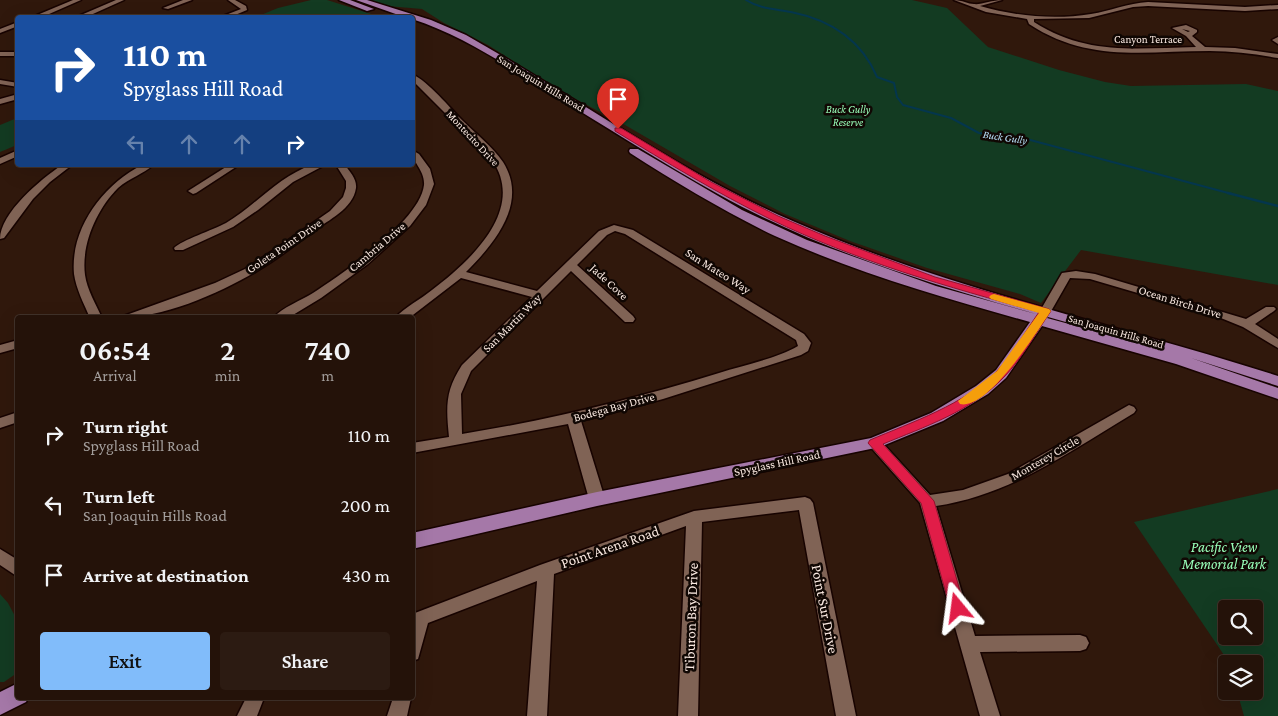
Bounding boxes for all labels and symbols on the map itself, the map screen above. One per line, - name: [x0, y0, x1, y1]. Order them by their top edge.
- street label: Canyon Terrace: [1114, 33, 1182, 46]
- street label: San Joaquin Hills Road: [495, 52, 587, 115]
- pin: [597, 78, 639, 129]
- park label: Buck Gully Reserve: [826, 103, 871, 128]
- street label: Montecito Drive: [444, 108, 502, 168]
- water label: Buck Gully: [982, 128, 1028, 147]
- street label: Goleta Point Drive: [244, 216, 324, 276]
- street label: Cambria Drive: [346, 219, 408, 275]
- street label: San Mateo Way: [683, 245, 754, 297]
- street label: Jade Cove: [586, 260, 631, 303]
- street label: Ocean Birch Drive: [1137, 283, 1223, 321]
- street label: San Martin Way: [480, 291, 544, 355]
- street label: San Joaquin Hills Road: [1067, 312, 1165, 351]
- street label: Bodega Bay Drive: [572, 389, 656, 425]
- street label: Monterey Circle: [1009, 433, 1081, 483]
- street label: Spyglass Hill Road: [733, 447, 822, 479]
- street label: Point Arena Road: [559, 523, 661, 571]
- park label: Pacific View Memorial Park: [1181, 539, 1268, 572]
- street label: Tiburon Bay Drive: [681, 562, 702, 672]
- street label: Point Sur Drive: [809, 563, 842, 655]
- position arrow: [931, 581, 983, 633]

